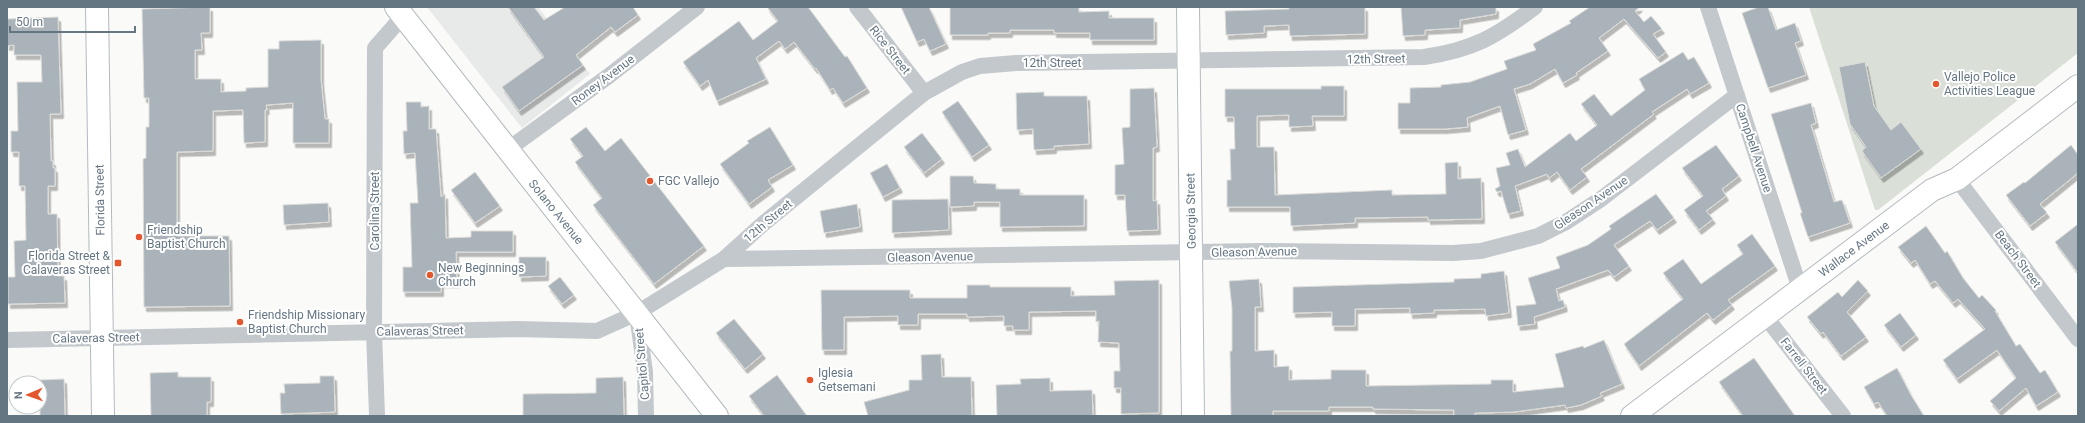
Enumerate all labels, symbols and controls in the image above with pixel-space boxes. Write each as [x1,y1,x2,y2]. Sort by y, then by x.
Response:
scale bar [10,8,135,34]
text: 50 m [16,15,43,29]
street label: Rice Street [867,23,913,77]
street label: 12th Street [1347,51,1406,67]
street label: Roney Avenue [569,52,637,108]
street label: 12th Street [1023,56,1081,70]
place label: Vallejo Police Activities League [1944,70,2035,98]
marker: Vallejo Police Activities League [1931,79,1941,89]
street label: Campbell Avenue [1733,102,1775,194]
street label: Florida Street [92,164,108,236]
street label: Carolina Street [368,172,382,250]
street label: Georgia Street [1183,173,1199,249]
street label: Gleason Avenue [1551,173,1631,233]
place label: FGC Vallejo [658,174,720,188]
marker: FGC Vallejo [645,176,655,186]
street label: Solano Avenue [526,177,586,247]
street label: 12th Street [741,197,795,245]
street label: Wallace Avenue [1816,218,1892,280]
place label: Friendship Baptist Church [147,223,226,251]
street label: Beach Street [1992,228,2044,290]
marker: Friendship Baptist Church [134,232,144,242]
street label: Gleason Avenue [1211,244,1297,260]
place label: Florida Street & Calaveras Street [23,249,111,277]
street label: Gleason Avenue [887,249,973,265]
marker: Florida Street & Calaveras Street [113,258,123,268]
place label: New Beginnings Church [438,261,524,289]
marker: New Beginnings Church [425,270,435,280]
place label: Friendship Missionary Baptist Church [248,308,366,336]
marker: Friendship Missionary Baptist Church [235,317,245,327]
street label: Calaveras Street [376,323,464,339]
street label: Capitol Street [632,327,652,401]
street label: Calaveras Street [52,330,140,346]
street label: Farrell Street [1778,335,1830,397]
place label: Iglesia Getsemani [818,366,876,394]
north arrow [8,375,48,415]
marker: Iglesia Getsemani [805,375,815,385]
text: N [12,391,25,399]

